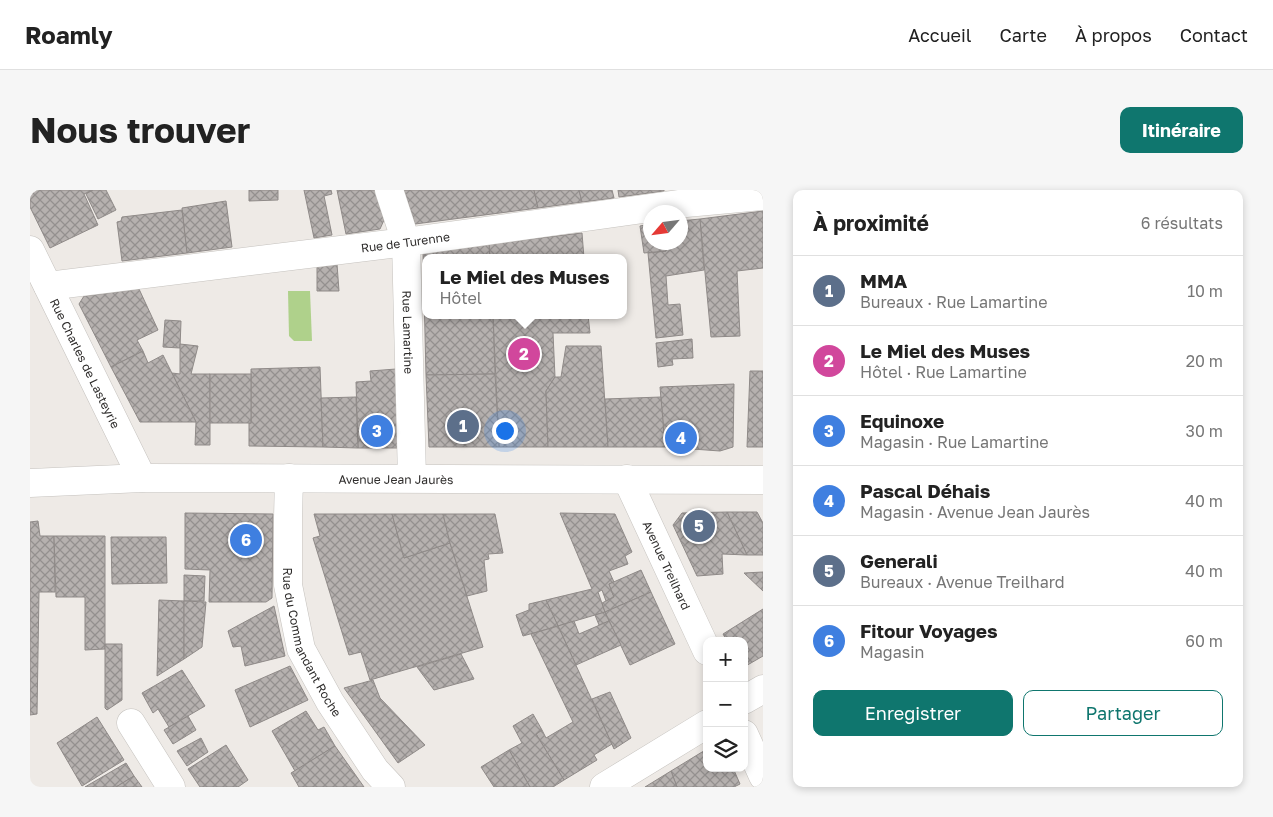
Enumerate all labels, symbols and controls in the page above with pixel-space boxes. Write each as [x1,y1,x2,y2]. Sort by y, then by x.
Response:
text: Roamly [25,20,113,49]
text: Accueil [908,24,972,46]
text: Carte [1000,24,1047,46]
text: À propos [1075,24,1152,46]
text: Contact [1180,24,1248,46]
button: Itinéraire [1120,107,1243,153]
text: Nous trouver [30,109,250,151]
north arrow [643,205,688,250]
text: À proximité [813,210,929,236]
text: 6 résultats [1141,213,1223,233]
street label: Rue de Turenne [360,228,451,255]
popup [422,254,627,319]
text: Le Miel des Muses [439,265,610,288]
text: MMA [860,269,907,292]
text: 1 [825,281,833,301]
text: 10 m [1187,281,1223,301]
text: Hôtel [439,288,482,308]
street label: Rue Lamartine [400,290,417,374]
text: Bureaux · Rue Lamartine [860,292,1048,312]
street label: Rue Charles de Lasteyrie [47,296,124,431]
pin: 2 [508,335,540,373]
text: Le Miel des Muses [860,339,1030,362]
text: 2 [824,351,834,371]
text: 20 m [1186,351,1223,371]
text: Hôtel · Rue Lamartine [860,362,1027,382]
pin: 1 [447,407,479,445]
text: Equinoxe [860,409,944,432]
pin: 3 [361,412,393,450]
your location [492,418,518,444]
pin: 4 [665,419,697,457]
text: 3 [824,421,834,441]
text: 30 m [1186,421,1223,441]
text: Magasin · Rue Lamartine [860,432,1049,452]
street label: Avenue Jean Jaurès [338,471,453,487]
text: Pascal Déhais [860,479,990,502]
text: 4 [824,491,834,511]
text: 40 m [1185,491,1223,511]
text: Magasin · Avenue Jean Jaurès [860,502,1090,522]
pin: 5 [683,507,715,545]
street label: Avenue Treilhard [640,518,694,612]
pin: 6 [230,521,262,559]
text: Generali [860,549,938,572]
text: 5 [824,561,834,581]
text: 40 m [1185,561,1223,581]
street label: Rue du Commandant Roche [280,567,345,719]
text: Bureaux · Avenue Treilhard [860,572,1065,592]
text: Fitour Voyages [860,619,998,642]
text: 6 [824,631,834,651]
text: 60 m [1185,631,1223,651]
map controls [703,637,748,772]
button: + [703,637,748,682]
text: Magasin [860,642,924,662]
button: − [703,682,748,727]
button: Enregistrer [813,690,1013,736]
button: Partager [1023,690,1223,736]
button: layers [703,727,748,772]

